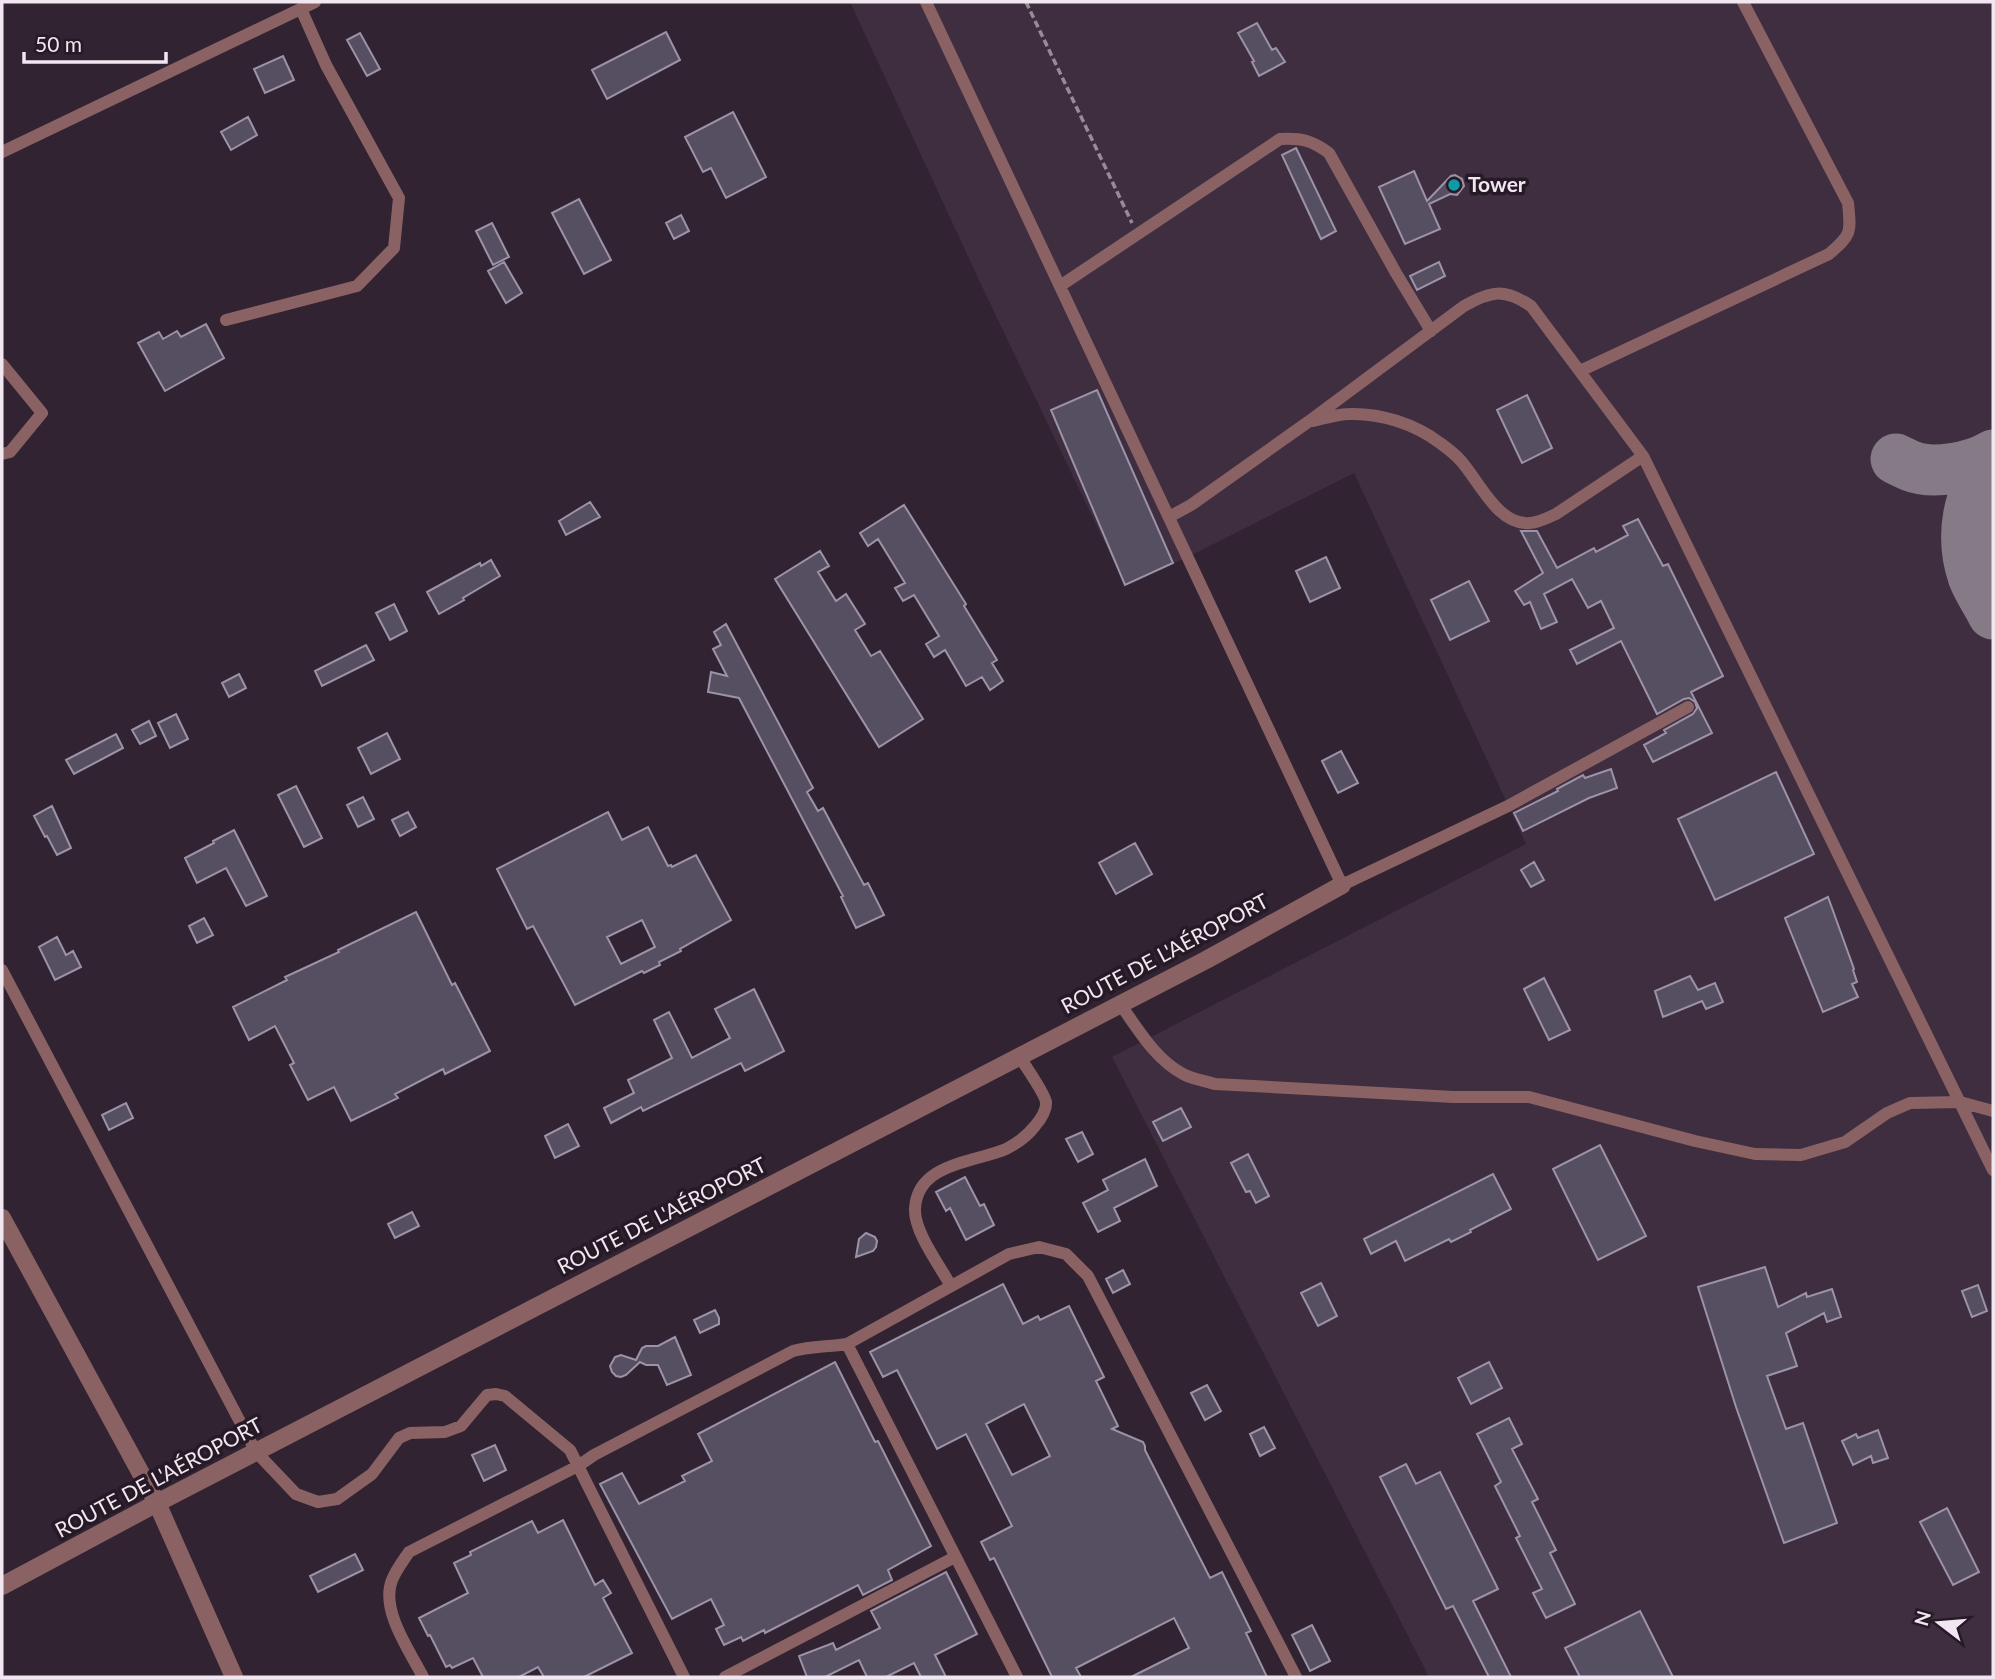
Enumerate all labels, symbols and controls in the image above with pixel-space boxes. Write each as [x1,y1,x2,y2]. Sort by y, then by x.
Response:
scale bar [24,21,166,65]
text: 50 m [35,31,82,56]
place label: Tower [1468,171,1526,196]
marker: Tower [1446,177,1462,193]
street label: ROUTE DE L'AÉROPORT [1056,887,1273,1018]
street label: ROUTE DE L'AÉROPORT [553,1151,770,1278]
street label: ROUTE DE L'AÉROPORT [50,1411,267,1542]
north arrow [1904,1588,1974,1658]
text: N [1909,1608,1935,1628]

